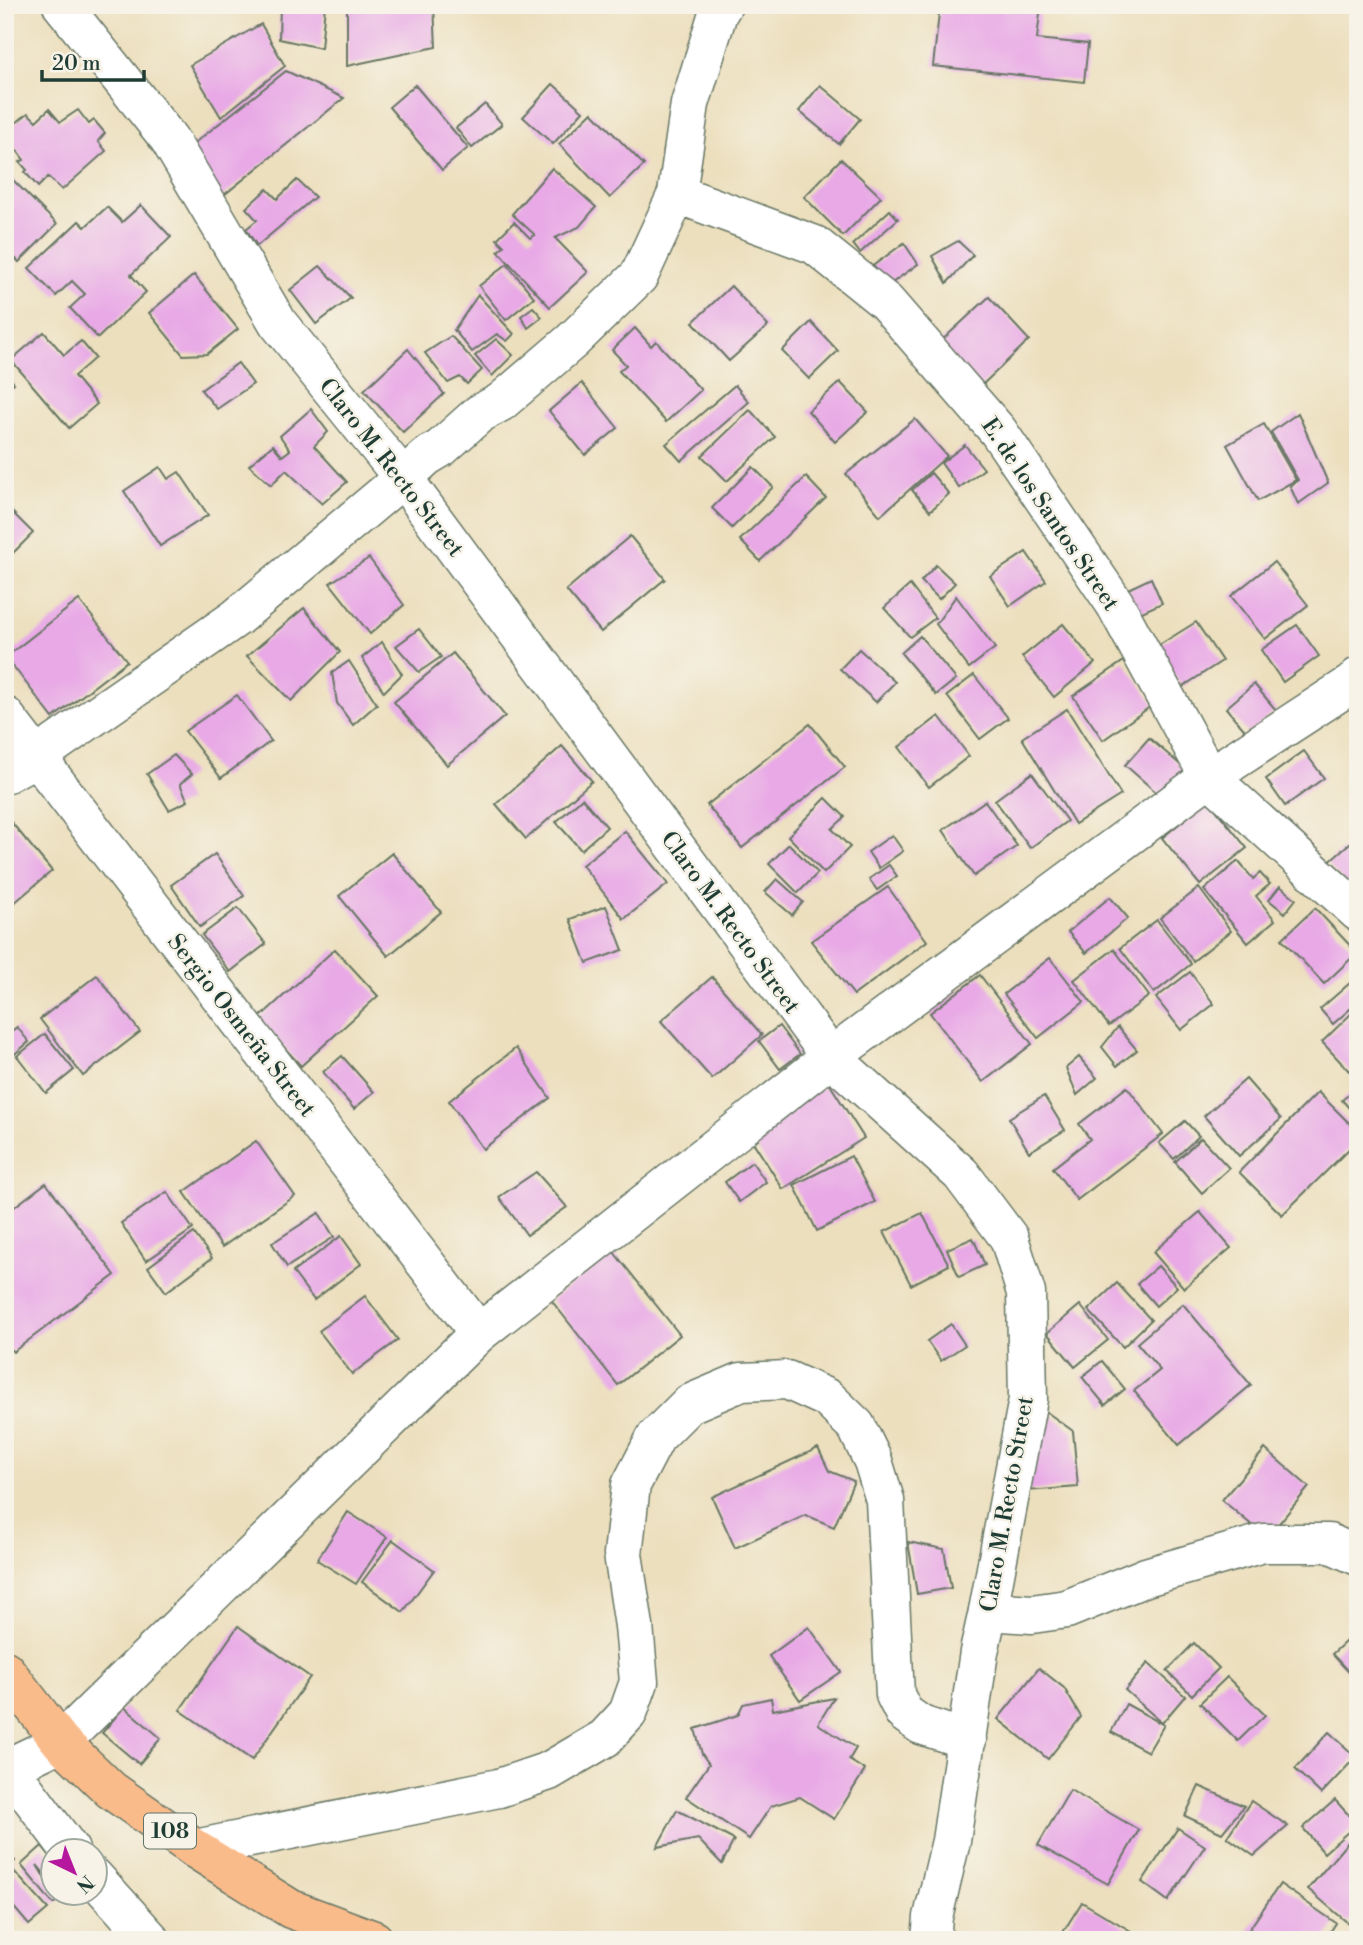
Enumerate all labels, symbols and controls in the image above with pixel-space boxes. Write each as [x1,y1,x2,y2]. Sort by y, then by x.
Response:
scale bar [42,38,144,82]
text: 20 m [52,51,101,77]
street label: Claro M. Recto Street [313,373,470,562]
street label: E. de los Santos Street [975,413,1125,616]
street label: Claro M. Recto Street [655,826,806,1019]
street label: Sergio Osmeña Street [161,929,321,1123]
street label: Claro M. Recto Street [974,1394,1040,1614]
road number: 108 [144,1814,196,1848]
north arrow [38,1836,108,1906]
text: N [71,1870,99,1898]

